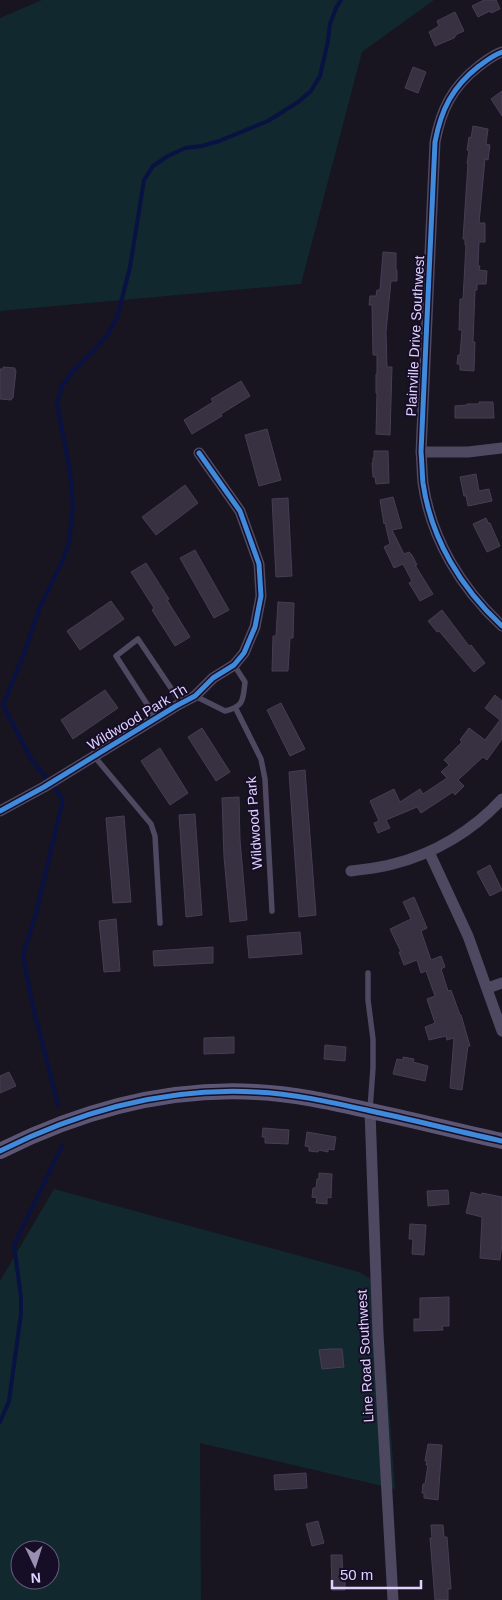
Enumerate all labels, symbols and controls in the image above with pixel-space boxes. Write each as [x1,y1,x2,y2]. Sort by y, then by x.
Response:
street label: Plainville Drive Southwest [403,255,427,417]
street label: Wildwood Park Th [84,681,190,753]
street label: Wildwood Park [243,775,265,870]
street label: Line Road Southwest [354,1289,376,1423]
north arrow [10,1540,60,1590]
scale bar [332,1558,421,1590]
text: 50 m [340,1566,373,1583]
text: N [30,1570,42,1586]

